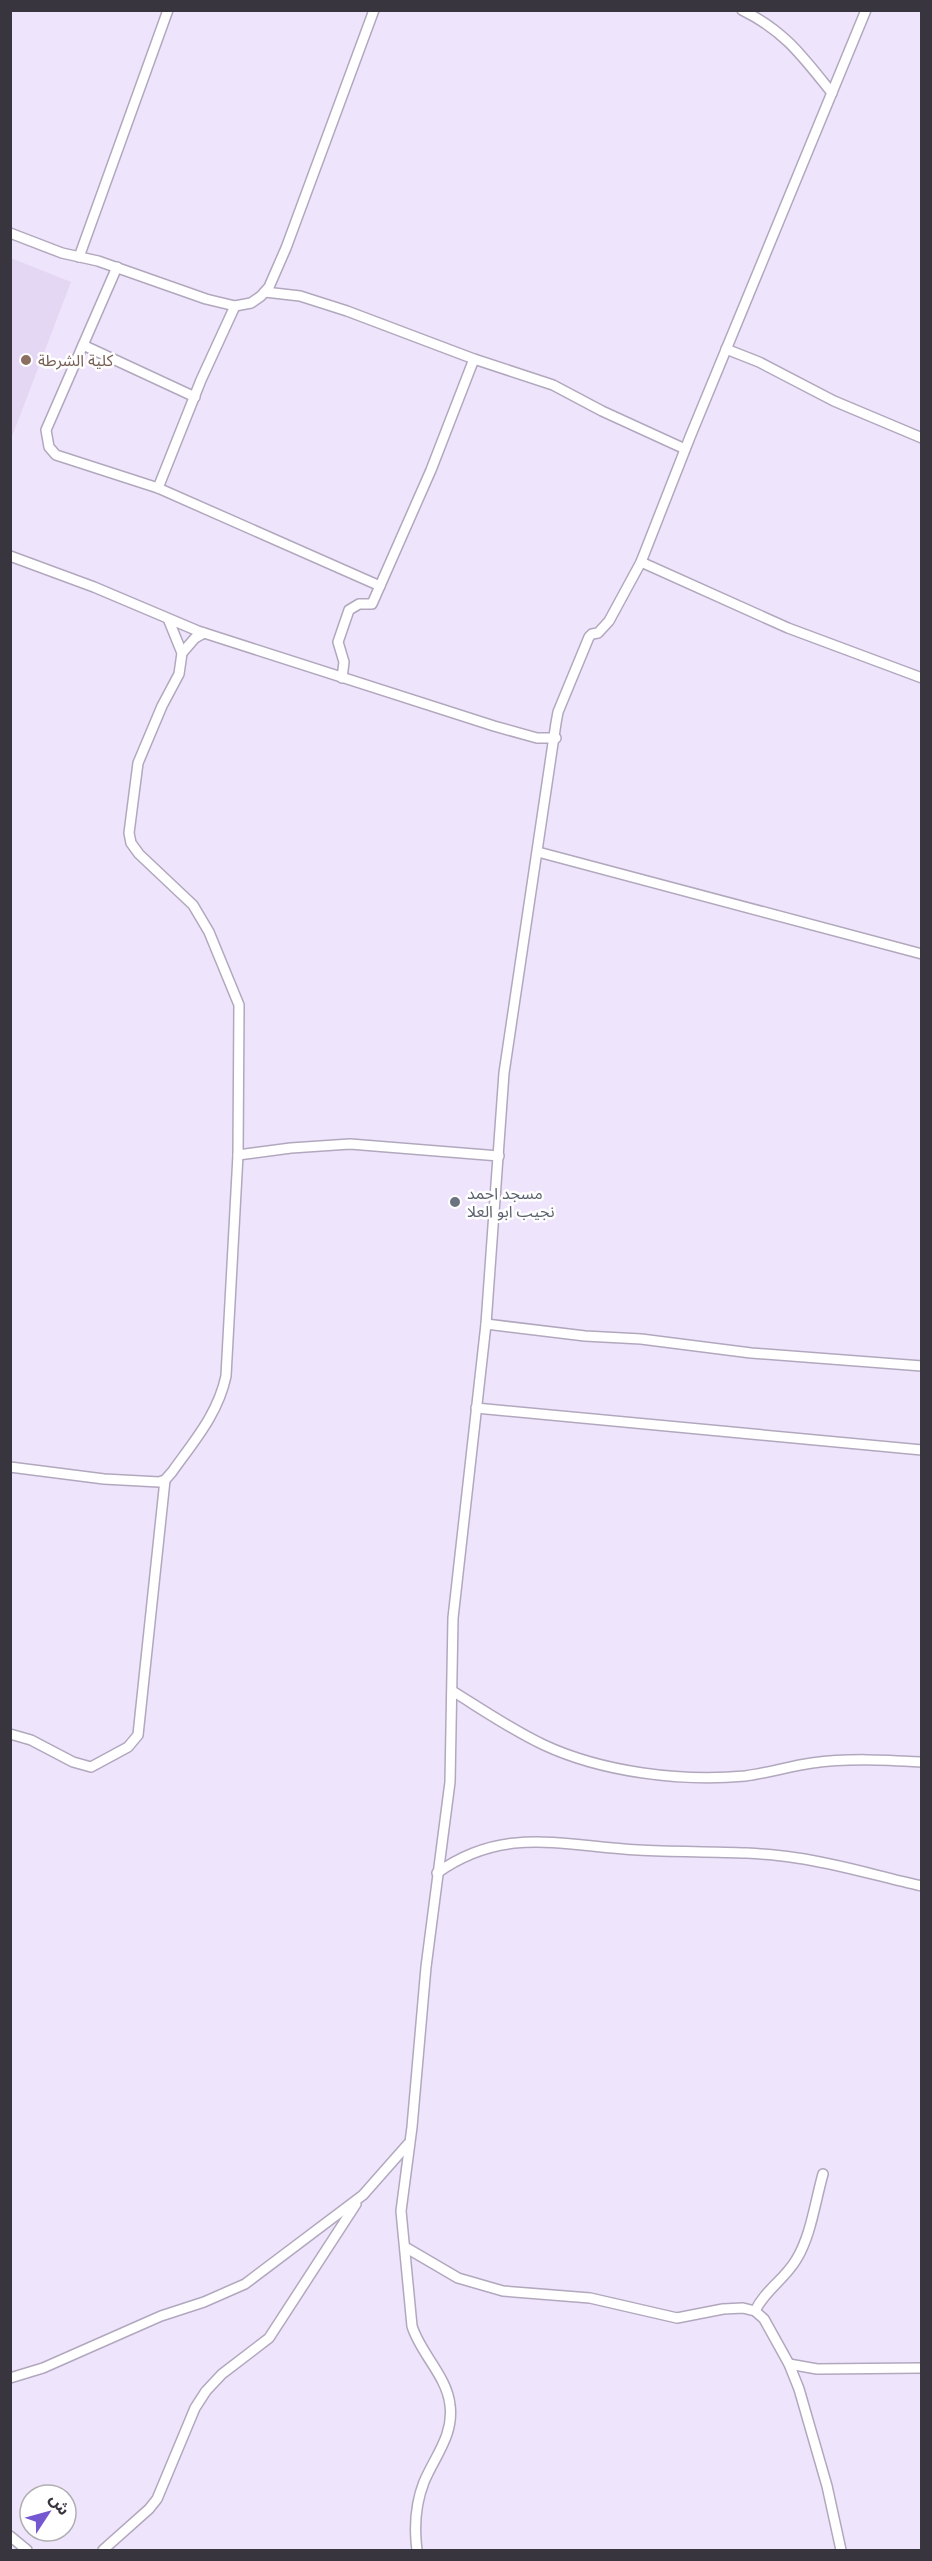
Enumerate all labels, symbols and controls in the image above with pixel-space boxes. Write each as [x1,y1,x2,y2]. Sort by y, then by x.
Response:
place label: كلية الشرطة [38,350,114,370]
marker: كلية الشرطة [19,353,33,367]
place label: مسجد احمد نجيب ابو العلا [467,1183,555,1221]
marker: مسجد احمد نجيب ابو العلا [448,1195,462,1209]
north arrow [18,2483,78,2543]
text: ش [46,2489,75,2519]

